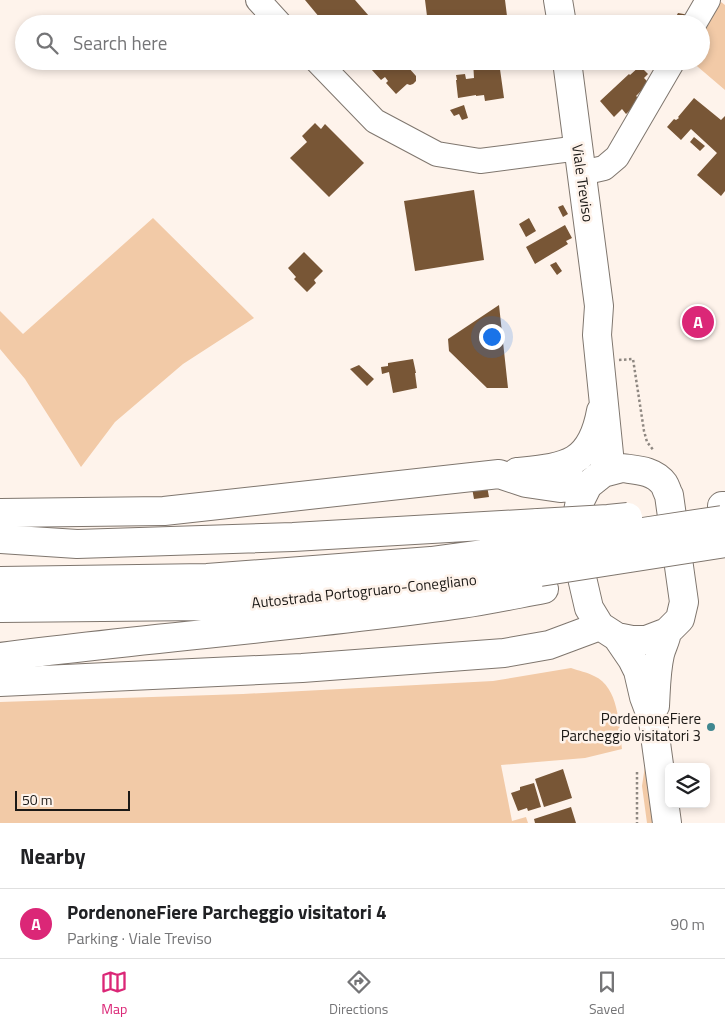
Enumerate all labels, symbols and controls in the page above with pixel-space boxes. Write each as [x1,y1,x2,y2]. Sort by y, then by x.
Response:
search box [15,15,710,70]
text: Search here [73,28,167,57]
icon: search [33,29,61,57]
street label: Viale Treviso [566,143,600,223]
pin: A [682,303,714,341]
your location [479,324,505,350]
street label: Autostrada Portogruaro-Conegliano [250,568,478,614]
place label: PordenoneFiere Parcheggio visitatori 3 [561,707,701,747]
marker: PordenoneFiere Parcheggio visitatori 3 [705,721,717,733]
map controls [665,763,710,808]
button: layers [665,763,710,808]
scale bar [15,788,130,811]
text: 50 m [22,789,52,810]
text: Nearby [20,840,85,872]
text: PordenoneFiere Parcheggio visitatori 4 [67,897,387,926]
text: A [31,912,41,936]
text: 90 m [670,912,705,936]
text: Parking · Viale Treviso [67,926,212,950]
tab: Map [100,968,128,1019]
tab: Directions [329,968,388,1019]
tab: Saved [589,968,625,1019]

